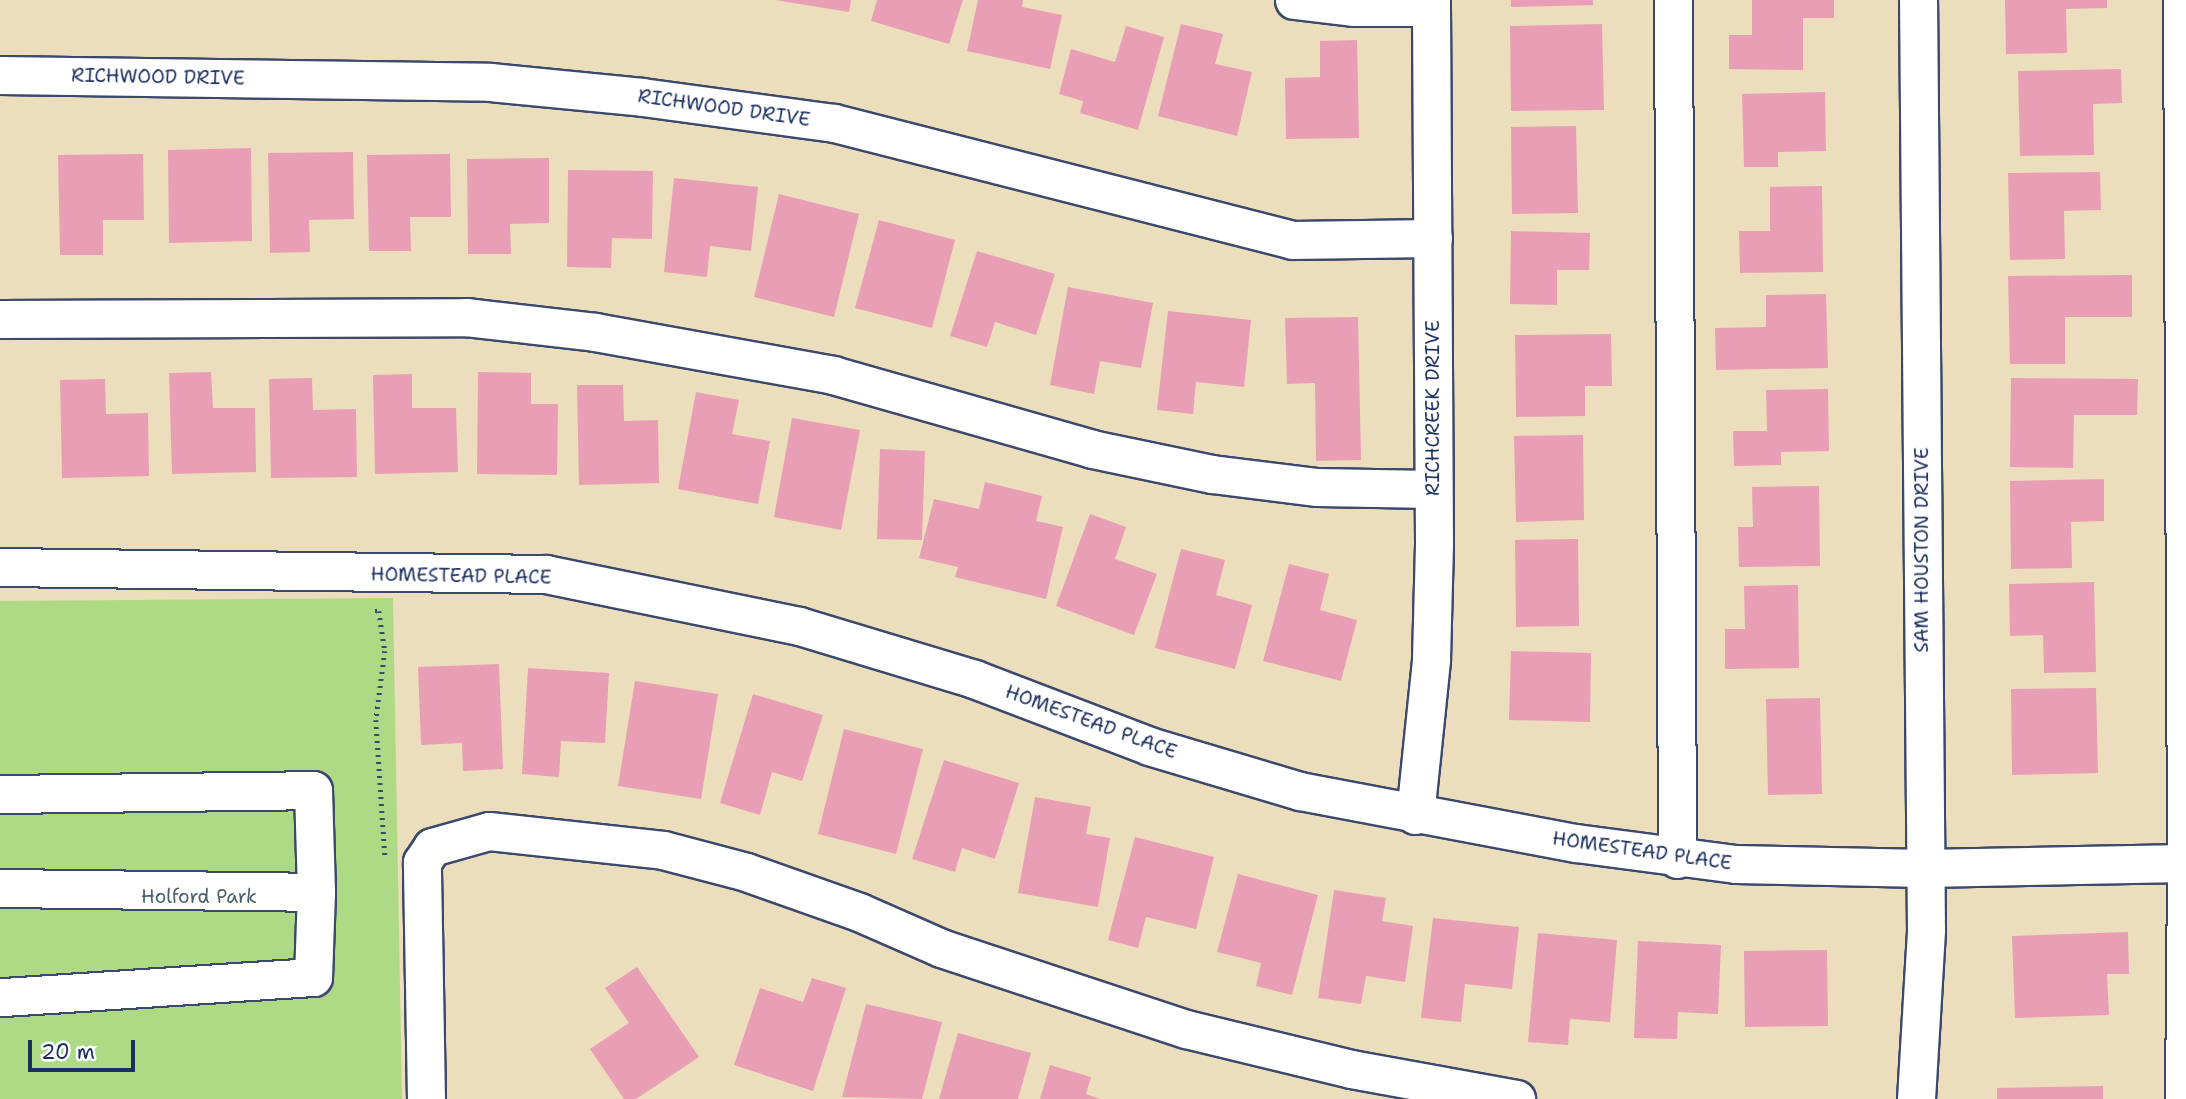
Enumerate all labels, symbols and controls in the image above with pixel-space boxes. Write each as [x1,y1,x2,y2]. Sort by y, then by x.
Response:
street label: RICHWOOD DRIVE [71,64,245,90]
street label: RICHWOOD DRIVE [636,85,812,131]
street label: RICHCREEK DRIVE [1422,320,1444,496]
street label: SAM HOUSTON DRIVE [1911,447,1933,653]
street label: HOMESTEAD PLACE [370,563,552,589]
street label: HOMESTEAD PLACE [1002,680,1180,764]
street label: HOMESTEAD PLACE [1551,827,1733,875]
park label: Holford Park [141,886,257,908]
scale bar [32,1026,138,1070]
text: 20 m [41,1038,95,1066]

